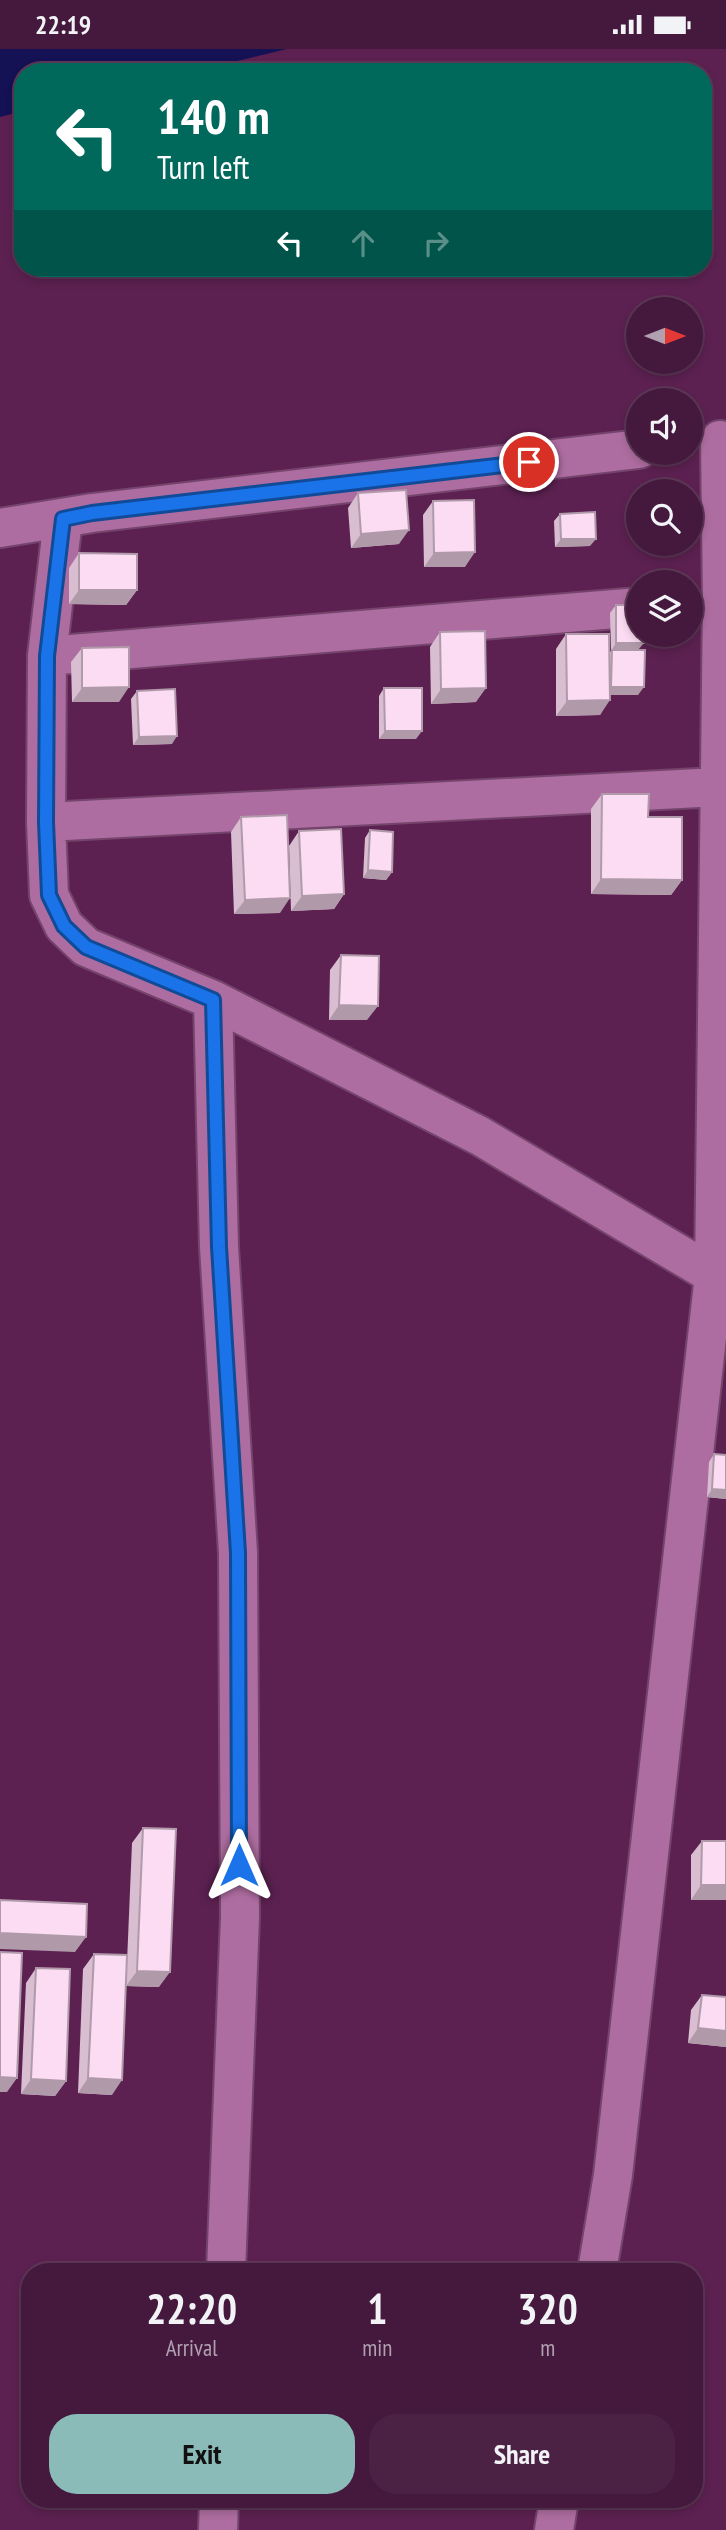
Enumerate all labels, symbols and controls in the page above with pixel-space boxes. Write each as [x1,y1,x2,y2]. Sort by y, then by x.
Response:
text: 22:19 [35,8,91,41]
text: 140 m [157,84,270,148]
icon: left [42,91,133,182]
text: Turn left [157,146,249,188]
icon: left [271,224,309,262]
icon: ahead [344,224,382,262]
icon: right [417,224,455,262]
north arrow [626,297,704,375]
map controls [626,297,703,647]
button: sound [626,388,703,465]
pin [499,432,559,492]
icon: arrive [510,443,548,481]
button: search [626,479,703,556]
button: layers [626,570,703,647]
position arrow [202,1828,276,1902]
text: 22:20 [146,2281,237,2336]
text: 1 [367,2281,387,2336]
text: 320 [518,2281,578,2336]
text: Arrival [166,2333,218,2362]
text: min [362,2333,392,2362]
text: m [540,2333,555,2362]
button: Exit [49,2414,355,2494]
button: Share [369,2414,675,2494]

